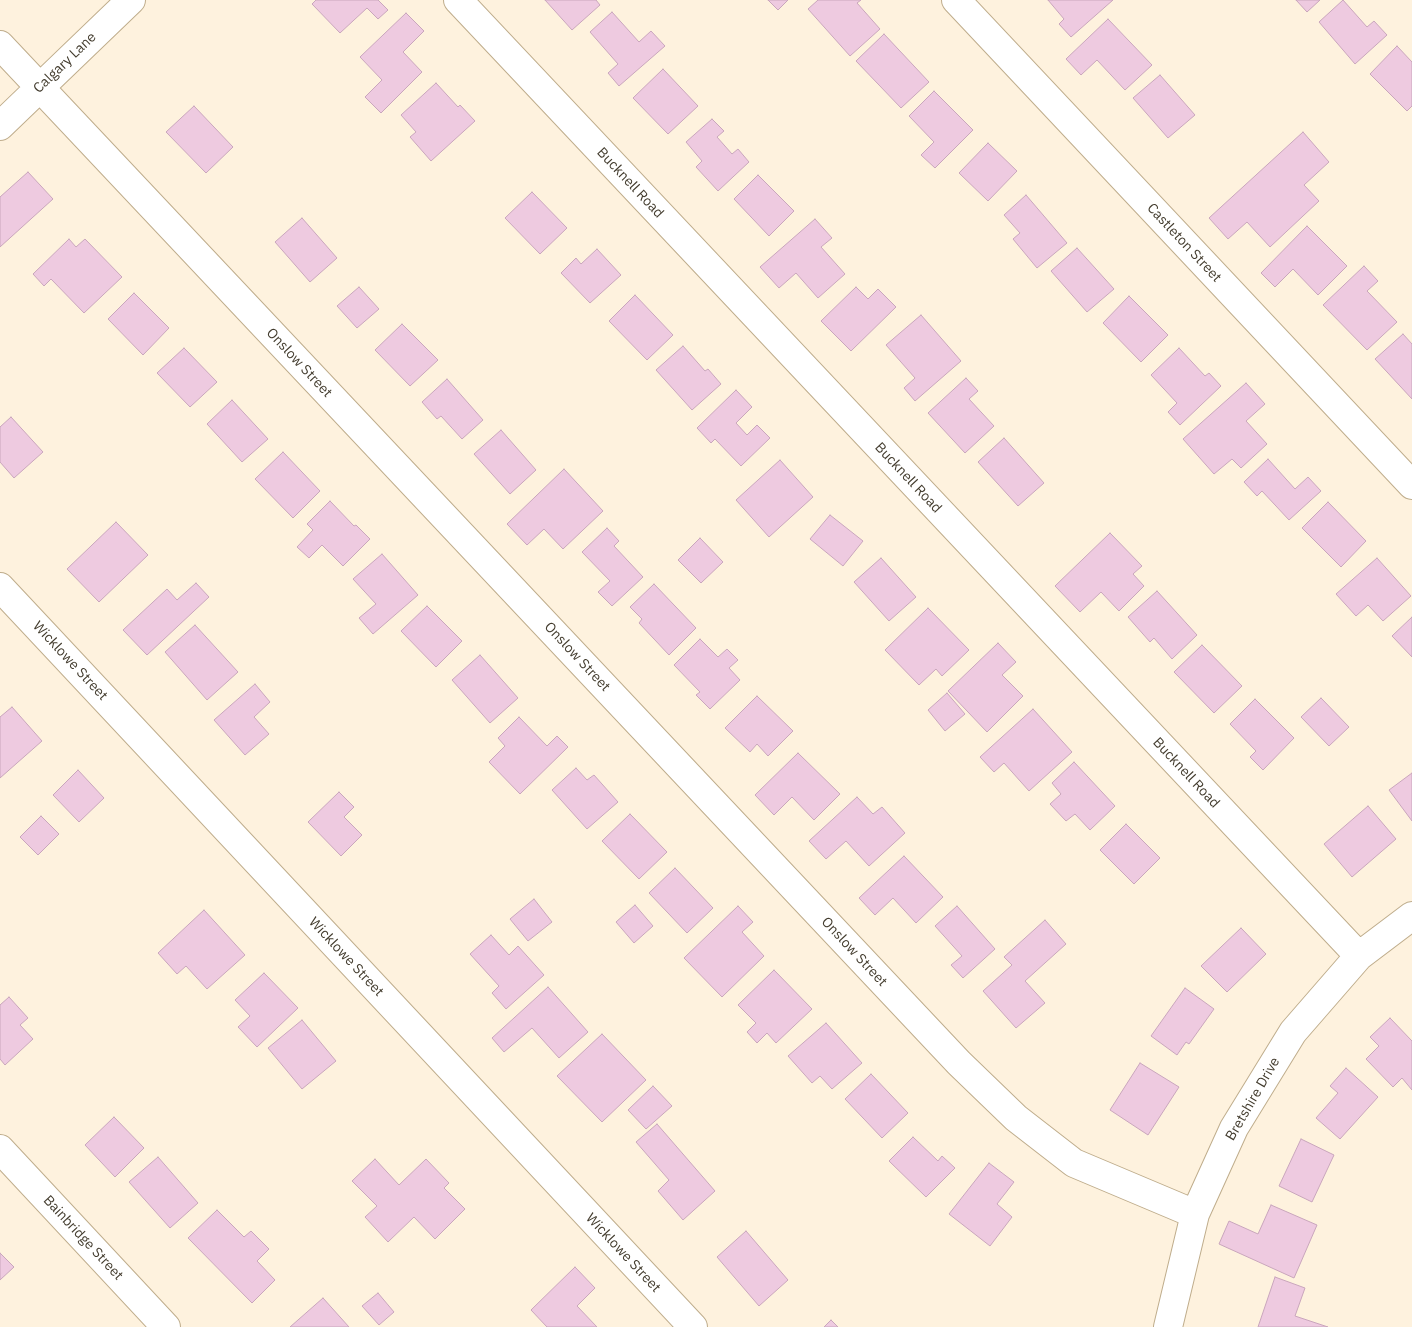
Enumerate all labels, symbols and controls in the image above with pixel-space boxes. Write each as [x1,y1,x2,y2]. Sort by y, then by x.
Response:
street label: Calgary Lane [30,29,100,97]
street label: Bucknell Road [593,144,667,222]
street label: Castleton Street [1143,200,1225,286]
street label: Onslow Street [263,325,335,401]
street label: Bucknell Road [871,439,945,517]
street label: Wicklowe Street [29,618,111,704]
street label: Onslow Street [541,619,613,695]
street label: Bucknell Road [1149,734,1223,812]
street label: Wicklowe Street [305,914,387,1000]
street label: Onslow Street [818,914,890,990]
street label: Bretshire Drive [1222,1054,1284,1144]
street label: Bainbridge Street [39,1192,127,1284]
street label: Wicklowe Street [582,1210,664,1296]

